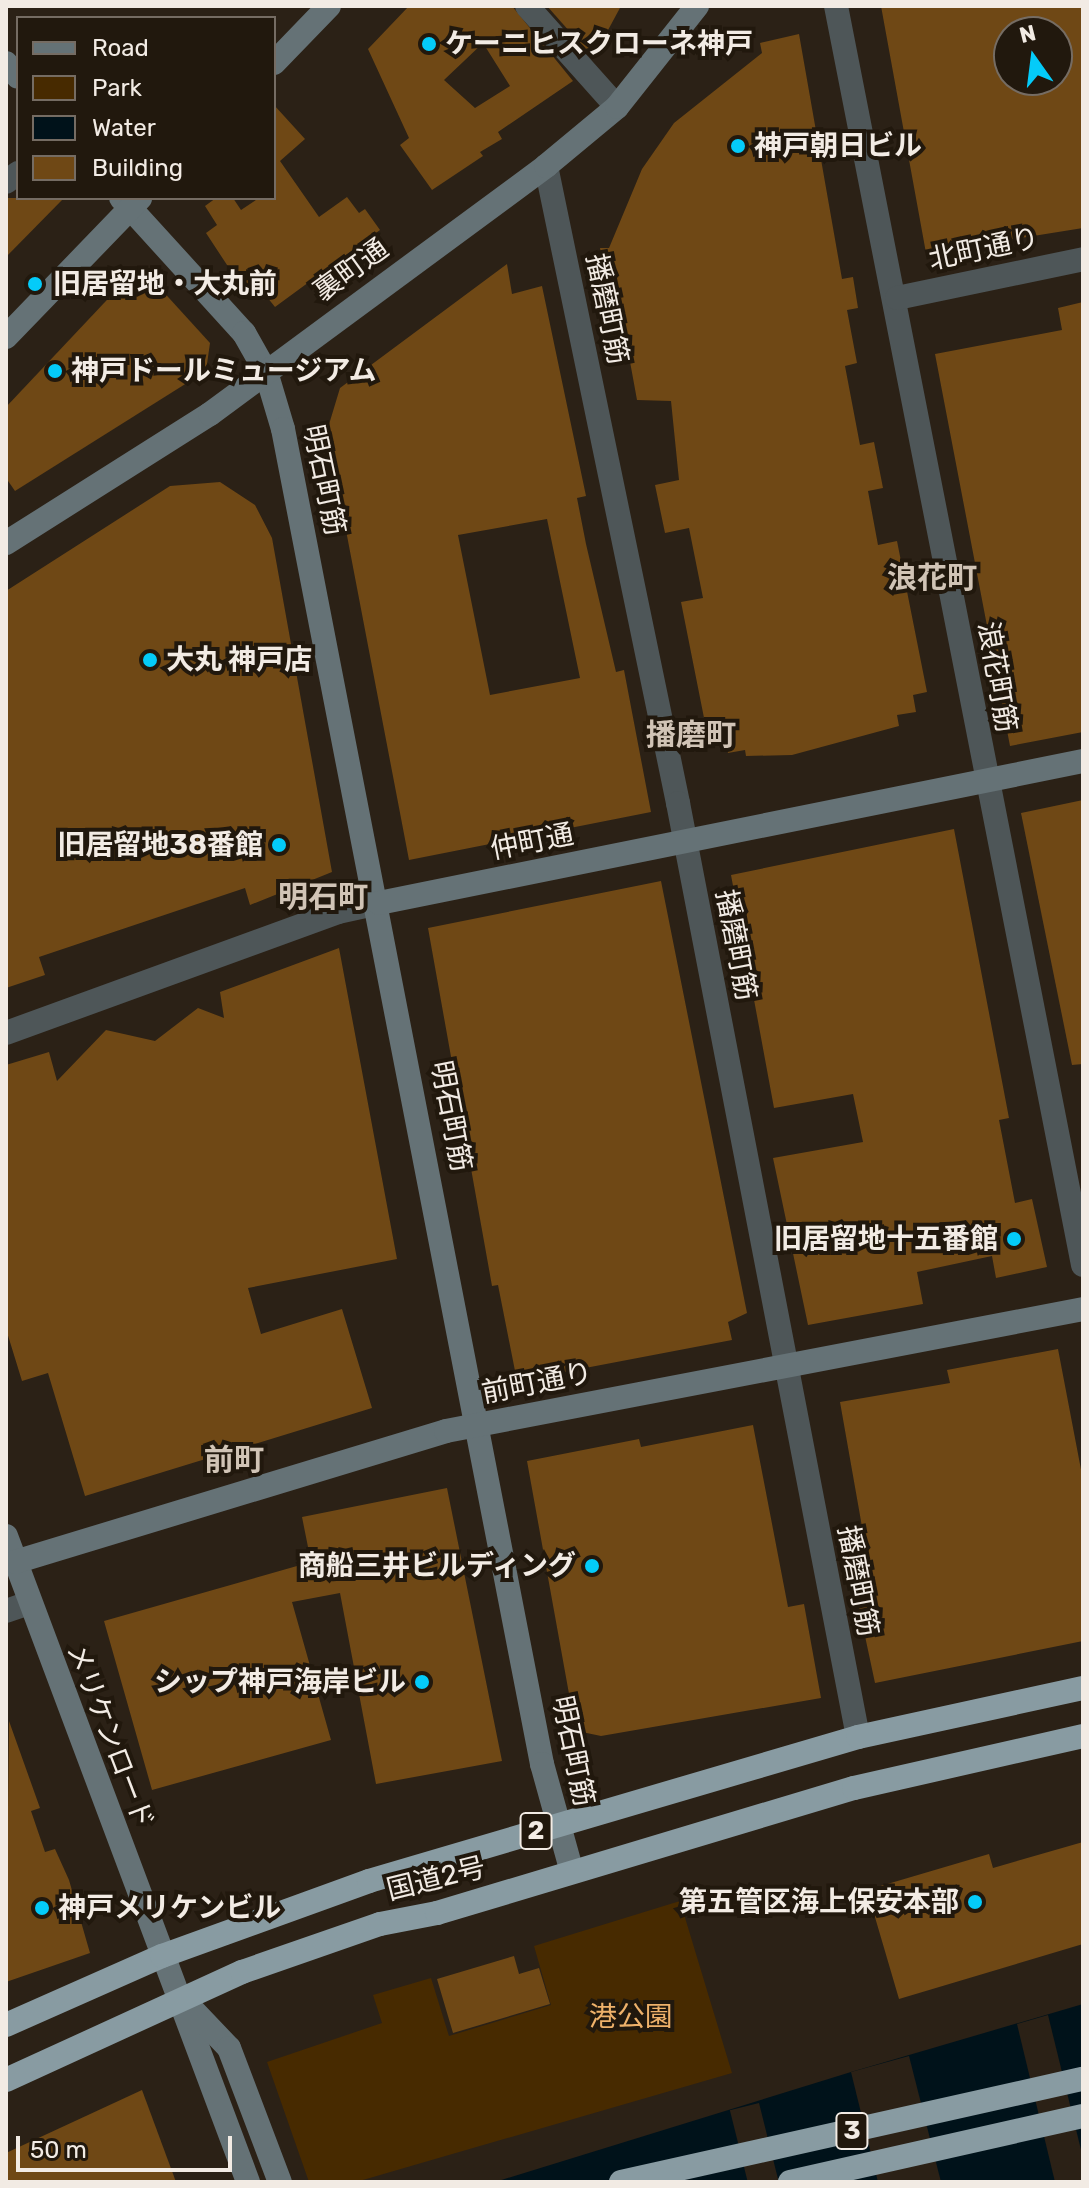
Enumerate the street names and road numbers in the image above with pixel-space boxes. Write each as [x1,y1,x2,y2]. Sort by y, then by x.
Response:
street label: 北町通り [926,221,1042,277]
street label: 裏町通 [307,232,395,308]
street label: 播磨町筋 [579,251,635,367]
street label: 明石町筋 [296,422,352,538]
street label: 浪花町筋 [971,619,1023,735]
street label: 仲町通 [488,817,576,867]
street label: 播磨町筋 [709,887,763,1003]
street label: 明石町筋 [424,1058,478,1174]
street label: 前町通り [479,1356,595,1410]
street label: 播磨町筋 [831,1523,885,1639]
street label: メリケンロード [59,1638,161,1834]
street label: 明石町筋 [545,1693,601,1809]
road number: 2 [518,1809,554,1853]
street label: 国道2号 [383,1851,489,1907]
road number: 3 [834,2109,870,2153]

